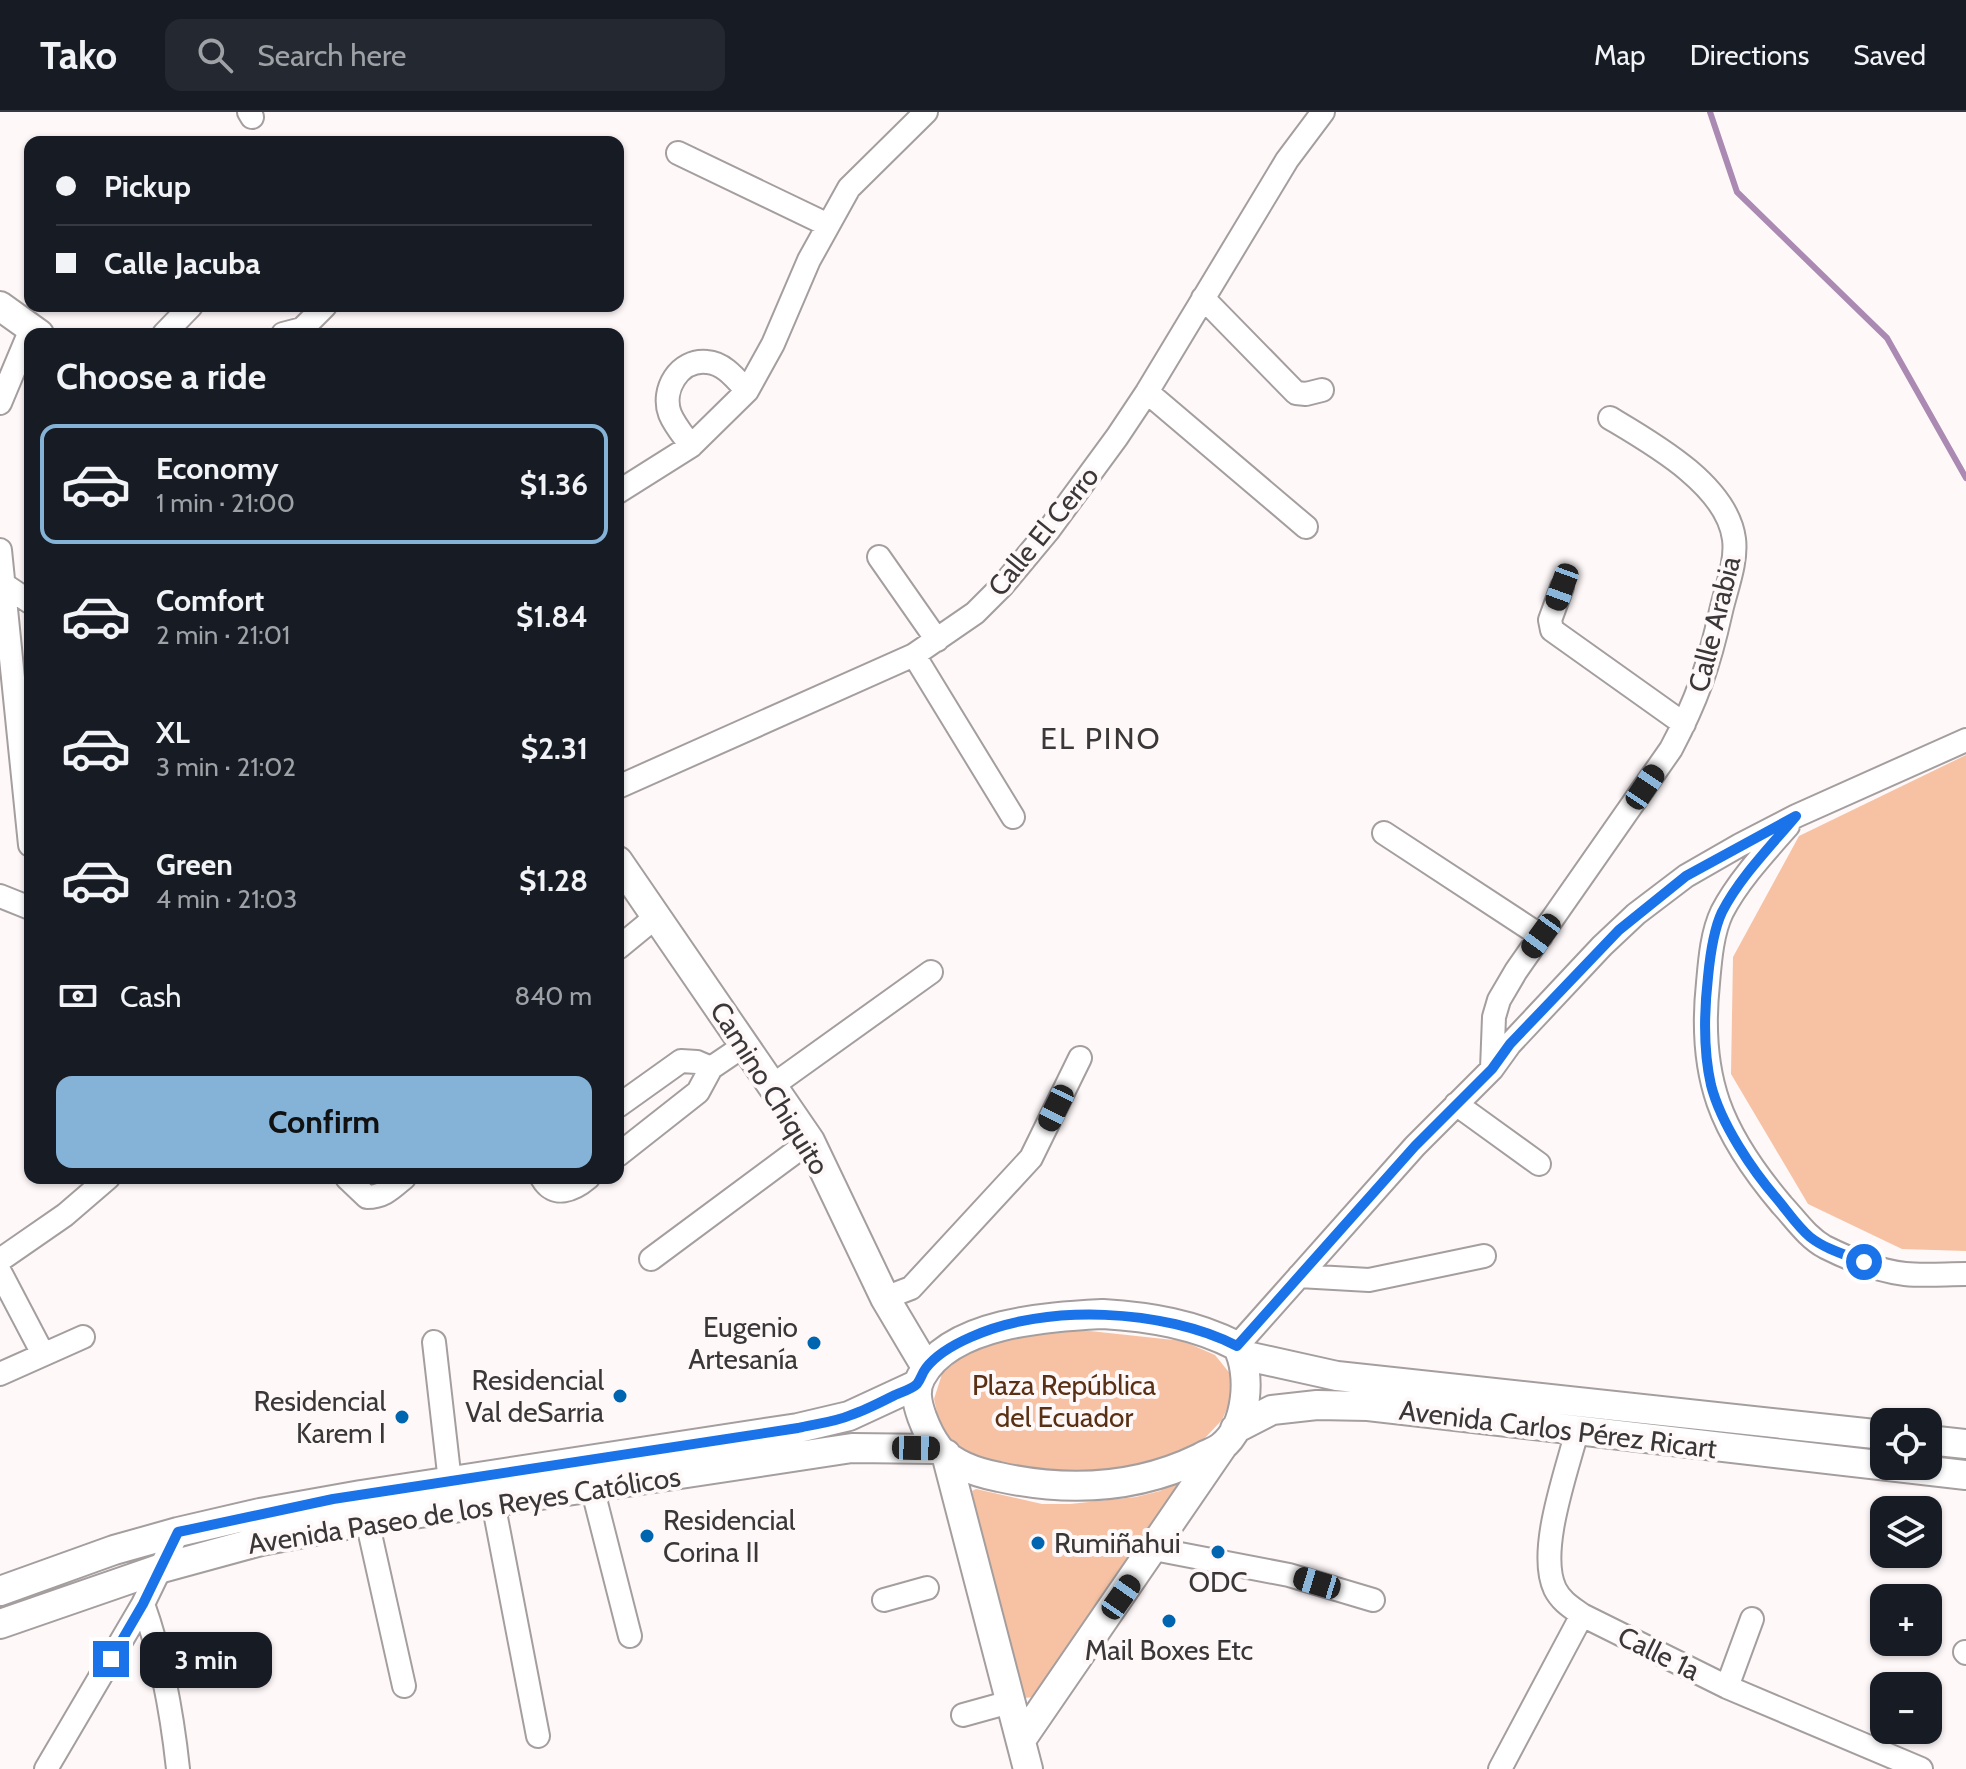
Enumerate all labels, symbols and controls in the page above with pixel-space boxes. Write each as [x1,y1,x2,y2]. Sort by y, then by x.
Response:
search box [165,19,725,91]
text: Tako [40,32,117,79]
icon: search [193,33,237,77]
text: Search here [257,37,406,74]
text: Map [1594,38,1646,72]
text: Directions [1690,38,1809,72]
text: Saved [1853,38,1926,72]
text: Pickup [104,168,191,205]
text: Calle Jacuba [104,245,260,282]
text: Choose a ride [56,354,266,398]
icon: car [60,448,132,520]
text: Economy [156,450,279,487]
street label: Calle El Cerro [980,459,1106,603]
text: $1.36 [520,466,588,503]
text: 1 min · 21:00 [156,487,295,519]
street label: Calle Arabia [1681,552,1747,695]
car [1543,560,1581,614]
icon: car [60,580,132,652]
text: Comfort [156,582,264,619]
text: $1.84 [516,598,588,635]
text: 2 min · 21:01 [156,619,290,651]
icon: car [60,712,132,784]
text: XL [156,714,190,751]
district label: EL PINO [1040,720,1162,757]
text: $2.31 [521,730,588,767]
text: 3 min · 21:02 [156,751,296,783]
car [1622,760,1668,814]
icon: car [60,844,132,916]
text: Green [156,846,233,883]
text: $1.28 [519,862,588,899]
text: 4 min · 21:03 [156,883,297,915]
car [1517,910,1565,962]
icon: cash [56,974,100,1018]
text: Cash [120,978,182,1015]
text: 840 m [514,980,592,1012]
street label: Camino Chiquito [703,995,837,1181]
button: Confirm [56,1076,592,1168]
car [1035,1081,1077,1135]
route start [1846,1244,1882,1280]
place label: Eugenio Artesanía [688,1310,799,1376]
marker: Eugenio Artesanía [805,1334,823,1352]
place label: Residencial Val deSarria [465,1363,605,1429]
park label: Plaza República del Ecuador [972,1368,1157,1434]
place label: Residencial Karem I [254,1384,386,1450]
marker: Residencial Val deSarria [611,1387,629,1405]
street label: Avenida Carlos Pérez Ricart [1397,1393,1719,1465]
marker: Residencial Karem I [393,1408,411,1426]
map controls [1870,1408,1942,1744]
button: locate [1870,1408,1942,1480]
car [892,1436,940,1460]
street label: Avenida Paseo de los Reyes Católicos [245,1459,683,1561]
button: layers [1870,1496,1942,1568]
place label: Residencial Corina II [663,1503,796,1569]
place label: Rumiñahui [1054,1526,1181,1560]
marker: Residencial Corina II [638,1527,656,1545]
marker: Rumiñahui [1029,1534,1047,1552]
marker: ODC [1209,1543,1227,1561]
place label: ODC [1188,1565,1248,1599]
car [1291,1565,1343,1601]
car [1097,1570,1145,1624]
button: + [1870,1584,1942,1656]
marker: Mail Boxes Etc [1160,1612,1178,1630]
street label: Calle 1a [1612,1619,1706,1688]
callout: 3 min [139,1631,271,1687]
place label: Mail Boxes Etc [1085,1633,1253,1667]
route end [93,1641,129,1677]
text: 3 min [174,1644,238,1676]
button: − [1870,1672,1942,1744]

